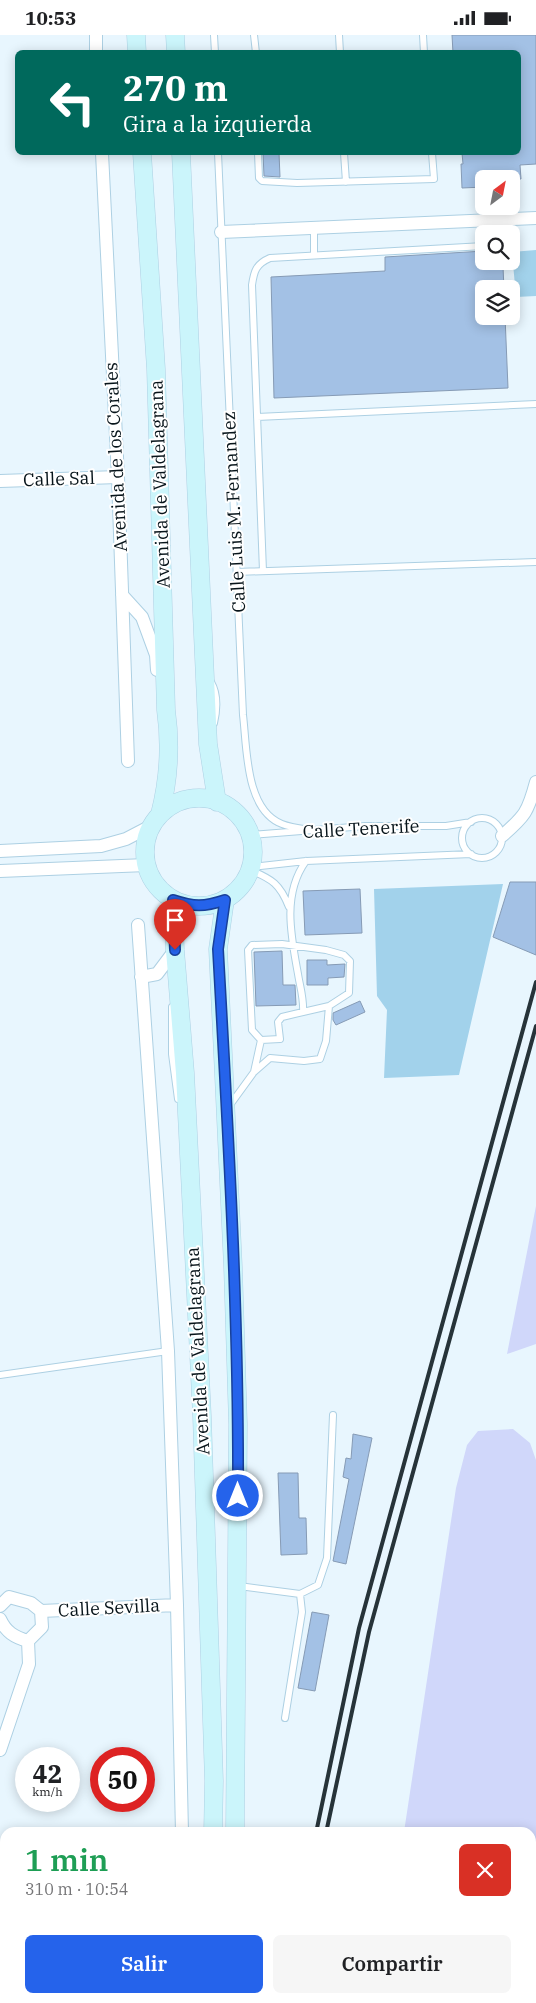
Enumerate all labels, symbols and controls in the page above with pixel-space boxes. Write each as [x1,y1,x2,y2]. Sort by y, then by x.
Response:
text: 10:53 [25,6,76,30]
text: 270 m [123,65,228,111]
icon: left [40,70,105,135]
text: Gira a la izquierda [123,109,312,138]
north arrow [475,170,520,215]
map controls [475,170,520,325]
button: search [475,225,520,270]
button: layers [475,280,520,325]
street label: Avenida de los Corales [99,362,132,552]
street label: Avenida de Valdelagrana [144,379,175,589]
street label: Calle Luis M. Fernandez [217,411,250,613]
street label: Calle Sal [23,466,95,491]
street label: Calle Tenerife [302,814,420,843]
pin [154,899,196,950]
icon: arrive [161,906,189,934]
street label: Avenida de Valdelagrana [181,1246,214,1456]
position arrow [211,1469,263,1521]
street label: Calle Sevilla [57,1593,161,1622]
speed limit sign: 50 [90,1747,155,1812]
text: 42 [32,1757,63,1790]
text: km/h [32,1784,63,1799]
text: 1 min [25,1840,108,1879]
button: close [459,1844,511,1896]
text: 310 m · 10:54 [25,1879,128,1899]
button: Salir [25,1935,263,1993]
button: Compartir [273,1935,511,1993]

